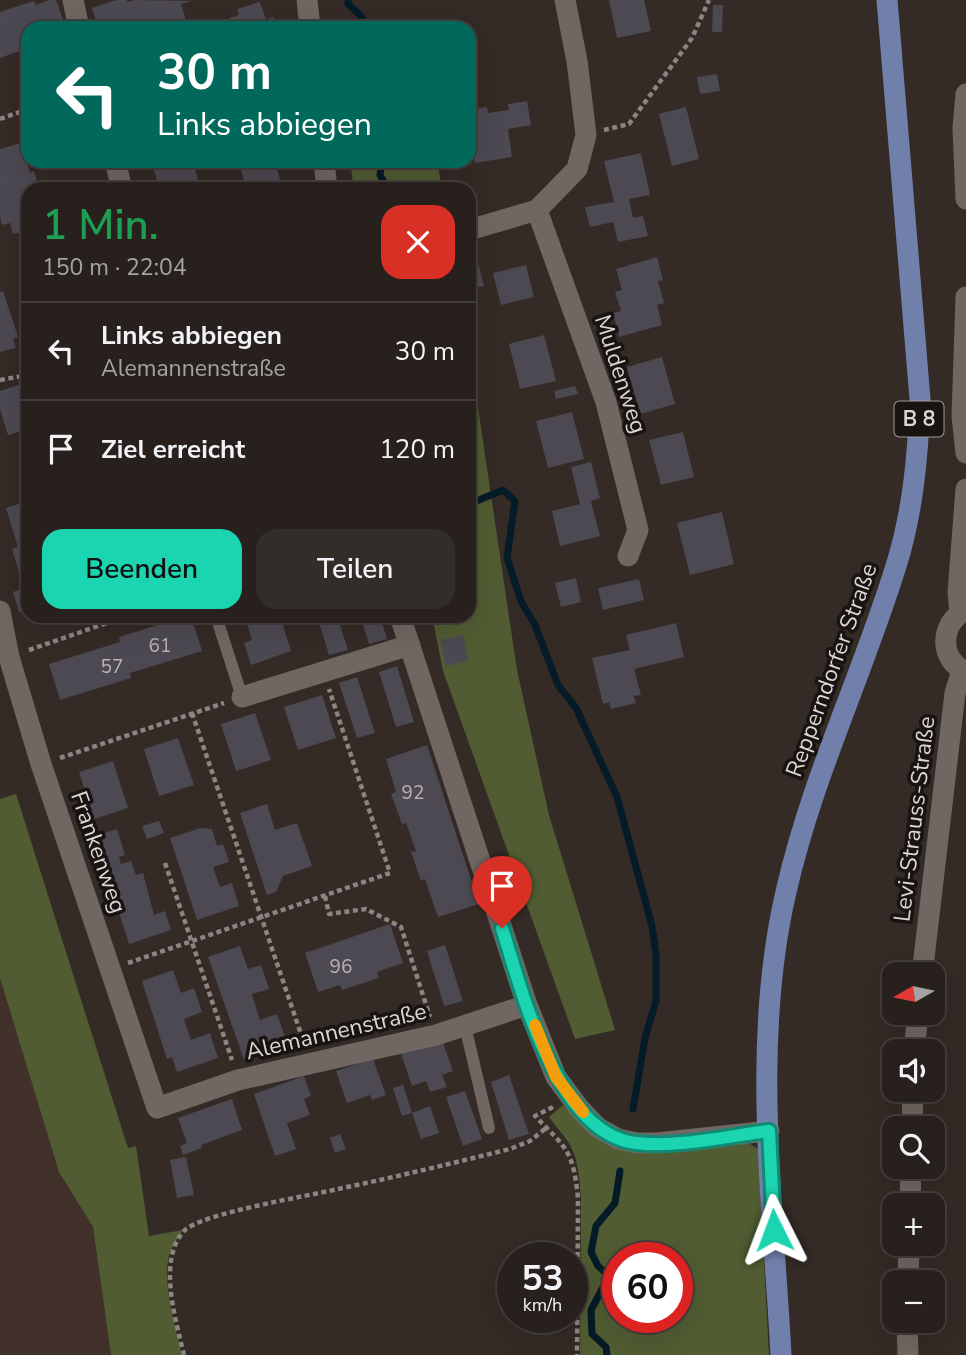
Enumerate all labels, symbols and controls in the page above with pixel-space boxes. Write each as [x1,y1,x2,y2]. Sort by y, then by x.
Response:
text: 30 m [157,39,272,106]
icon: left [42,49,133,140]
text: Links abbiegen [157,103,372,146]
text: 1 Min. [42,197,159,254]
button: close [381,205,455,279]
text: 150 m · 22:04 [42,252,187,283]
street label: Muldenweg [587,311,654,437]
text: Links abbiegen [101,318,282,353]
icon: left [42,332,80,370]
text: 30 m [395,334,455,369]
text: Alemannenstraße [101,353,286,384]
road number: B 8 [894,402,944,436]
icon: arrive [42,430,80,468]
text: Ziel erreicht [101,432,245,467]
text: 120 m [379,432,455,467]
button: Beenden [42,529,242,609]
button: Teilen [256,529,455,609]
street label: Repperndorfer Straße [778,559,885,781]
house number: 61 [149,633,171,659]
house number: 57 [101,654,123,680]
street label: Levi-Strauss-Straße [887,715,942,923]
house number: 92 [402,780,424,806]
street label: Frankenweg [63,787,134,917]
pin [472,856,532,928]
icon: arrive [483,867,521,905]
house number: 96 [330,954,352,980]
north arrow [882,962,945,1026]
map controls [882,962,945,1333]
street label: Alemannenstraße [243,996,430,1067]
button: sound [882,1039,945,1102]
button: search [882,1116,945,1179]
position arrow [737,1193,811,1267]
button: + [882,1193,945,1256]
speed limit sign: 60 [602,1242,693,1333]
text: 53 [521,1255,564,1302]
button: − [882,1270,945,1333]
text: km/h [523,1293,562,1317]

